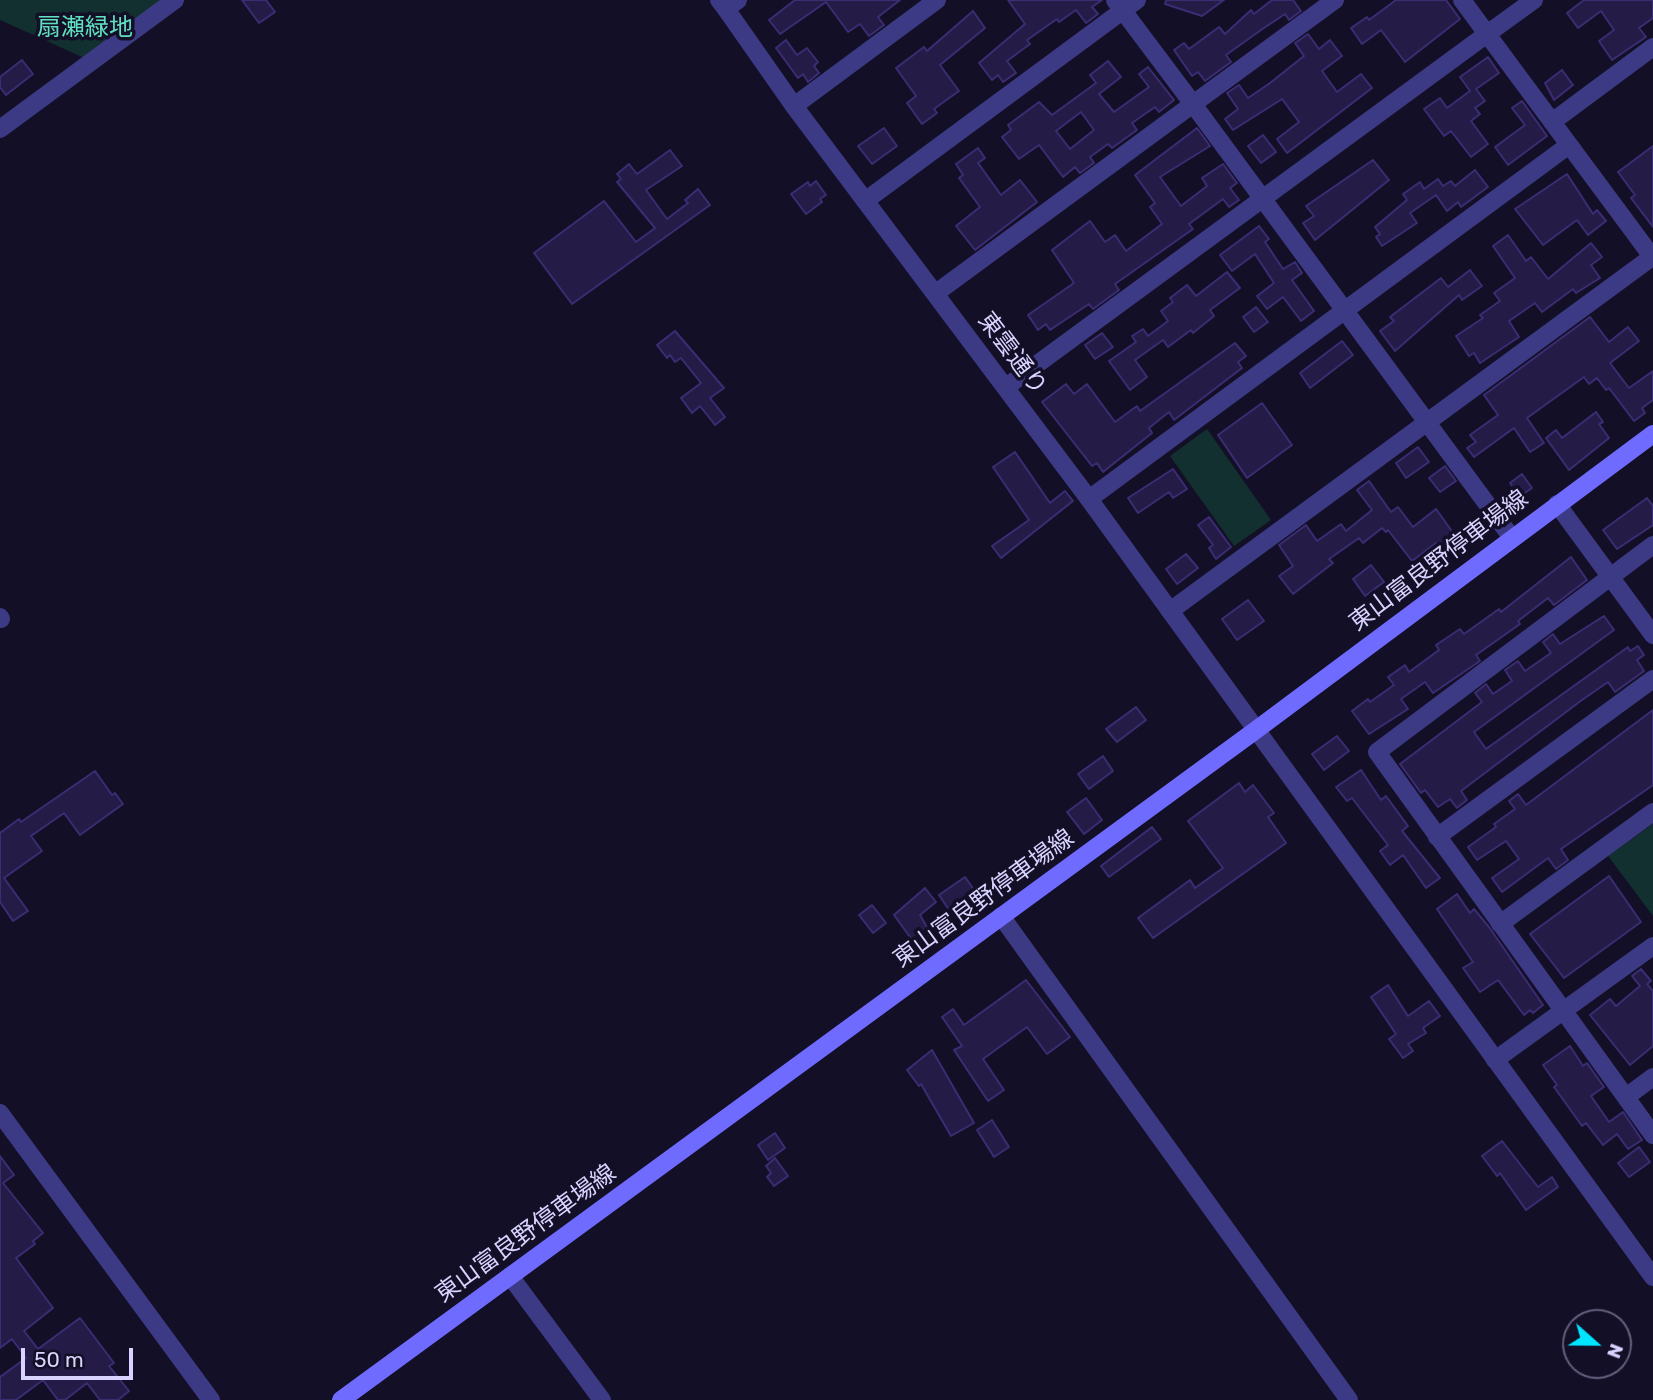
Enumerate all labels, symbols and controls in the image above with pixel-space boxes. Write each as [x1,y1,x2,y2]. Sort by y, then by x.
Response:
park label: 扇瀬緑地 [37,14,133,42]
street label: 東雲通り [972,307,1052,401]
street label: 東山富良野停車場線 [1344,485,1534,637]
street label: 東山富良野停車場線 [888,824,1080,974]
street label: 東山富良野停車場線 [430,1159,622,1309]
north arrow [1562,1309,1632,1379]
scale bar [24,1334,136,1378]
text: N [1602,1340,1628,1361]
text: 50 m [34,1347,84,1372]

